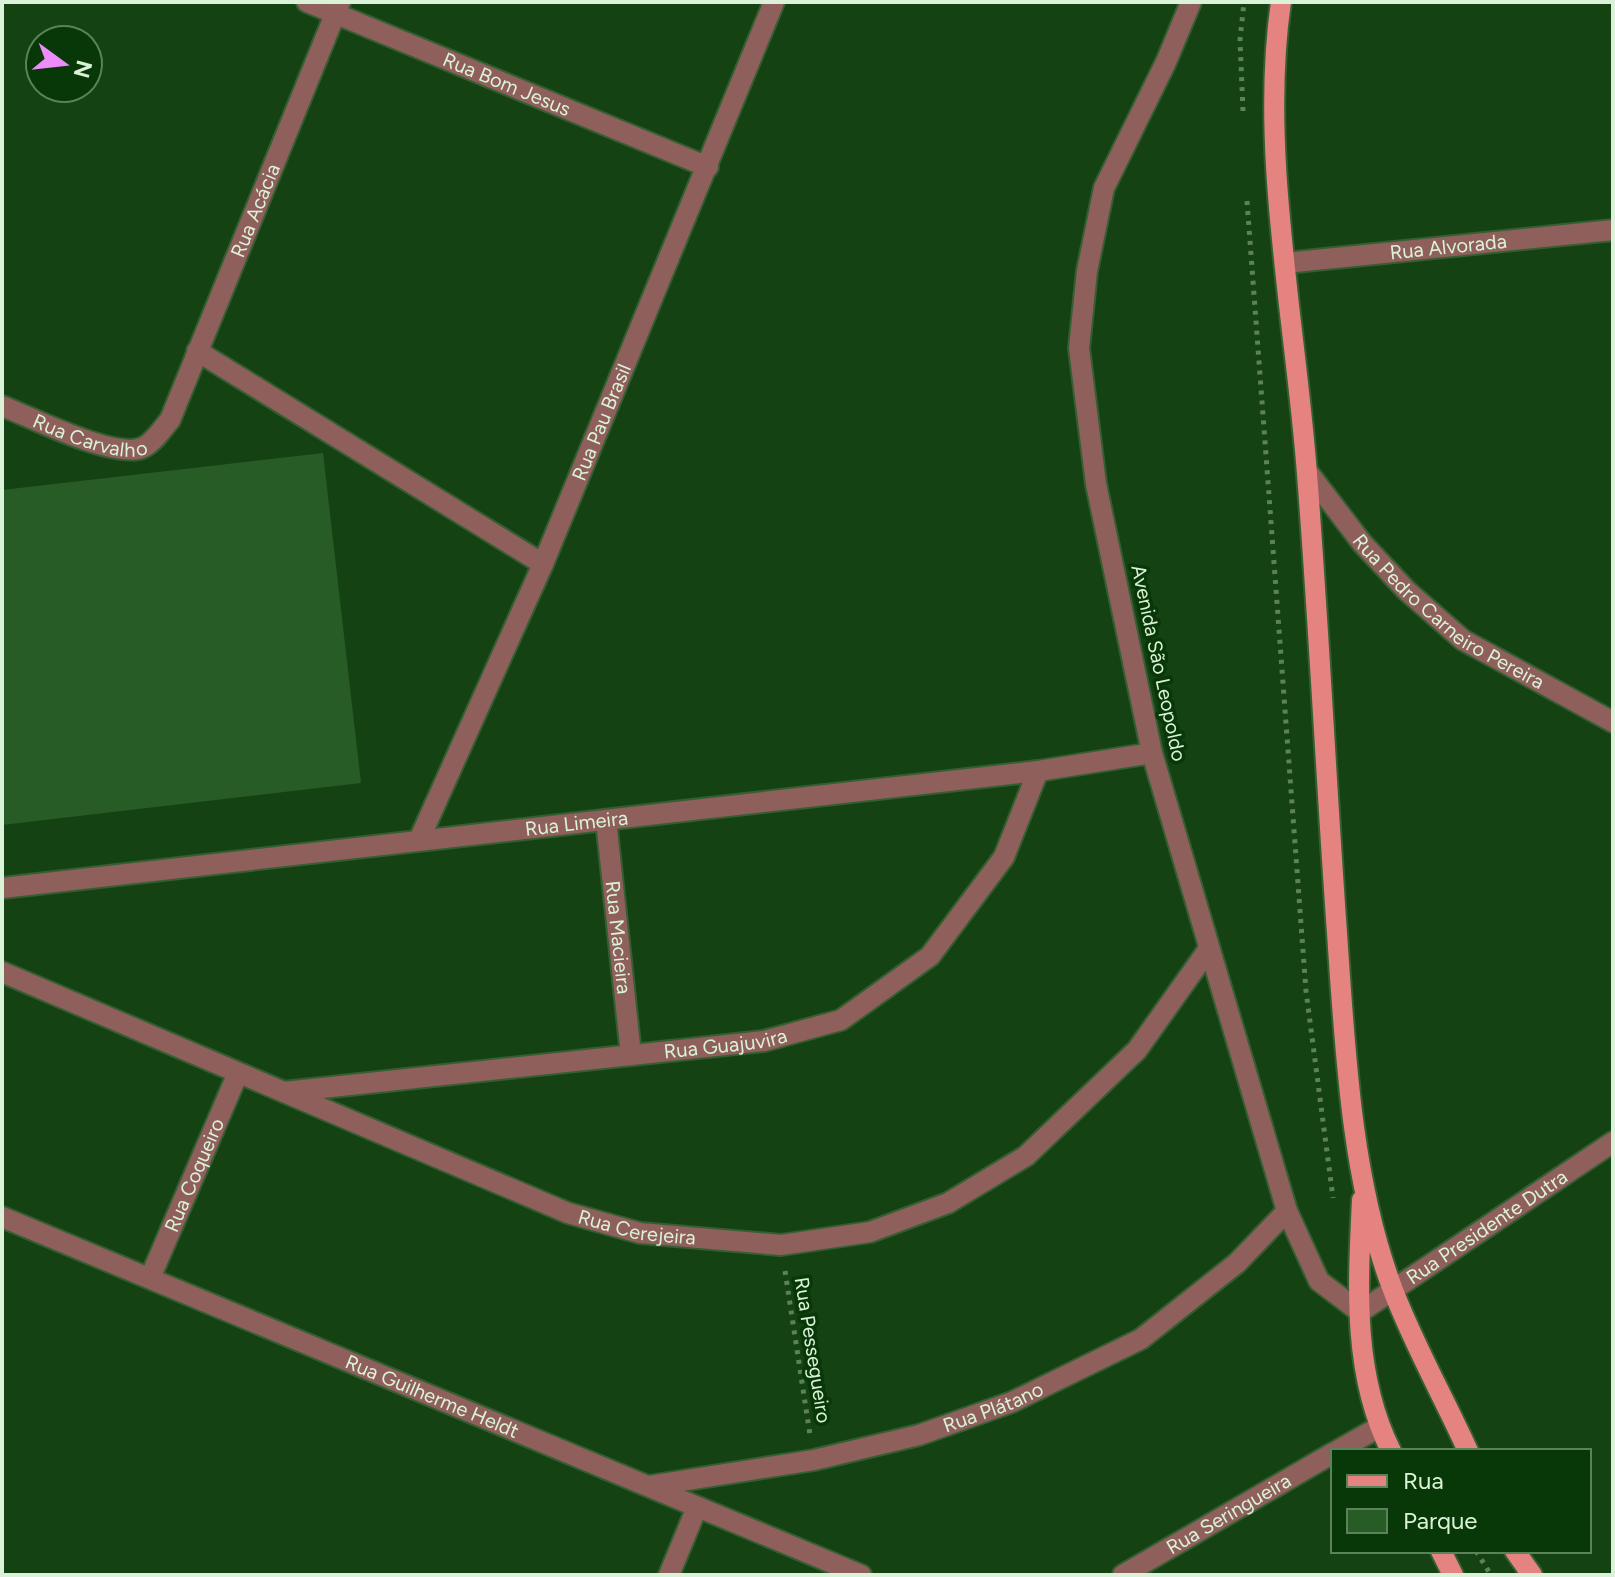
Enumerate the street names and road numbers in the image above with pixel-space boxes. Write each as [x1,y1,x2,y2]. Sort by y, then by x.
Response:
street label: Rua Bom Jesus [439,47,574,121]
street label: Rua Acácia [225,160,285,261]
street label: Rua Alvorada [1389,229,1508,264]
street label: Rua Pau Brasil [567,360,636,484]
street label: Rua Carvalho [29,409,150,462]
street label: Rua Pedro Carneiro Pereira [1347,529,1548,694]
street label: Avenida São Leopoldo [1126,563,1192,763]
street label: Rua Limeira [524,805,629,841]
street label: Rua Macieira [601,879,636,995]
street label: Rua Guajuvira [663,1023,790,1064]
street label: Rua Coqueiro [159,1114,229,1236]
street label: Rua Presidente Dutra [1402,1164,1572,1289]
street label: Rua Cerejeira [575,1204,697,1250]
street label: Rua Pessegueiro [790,1275,836,1425]
street label: Rua Guilherme Heldt [342,1349,522,1443]
street label: Rua Plátano [940,1377,1047,1438]
street label: Rua Seringueira [1162,1468,1295,1559]

